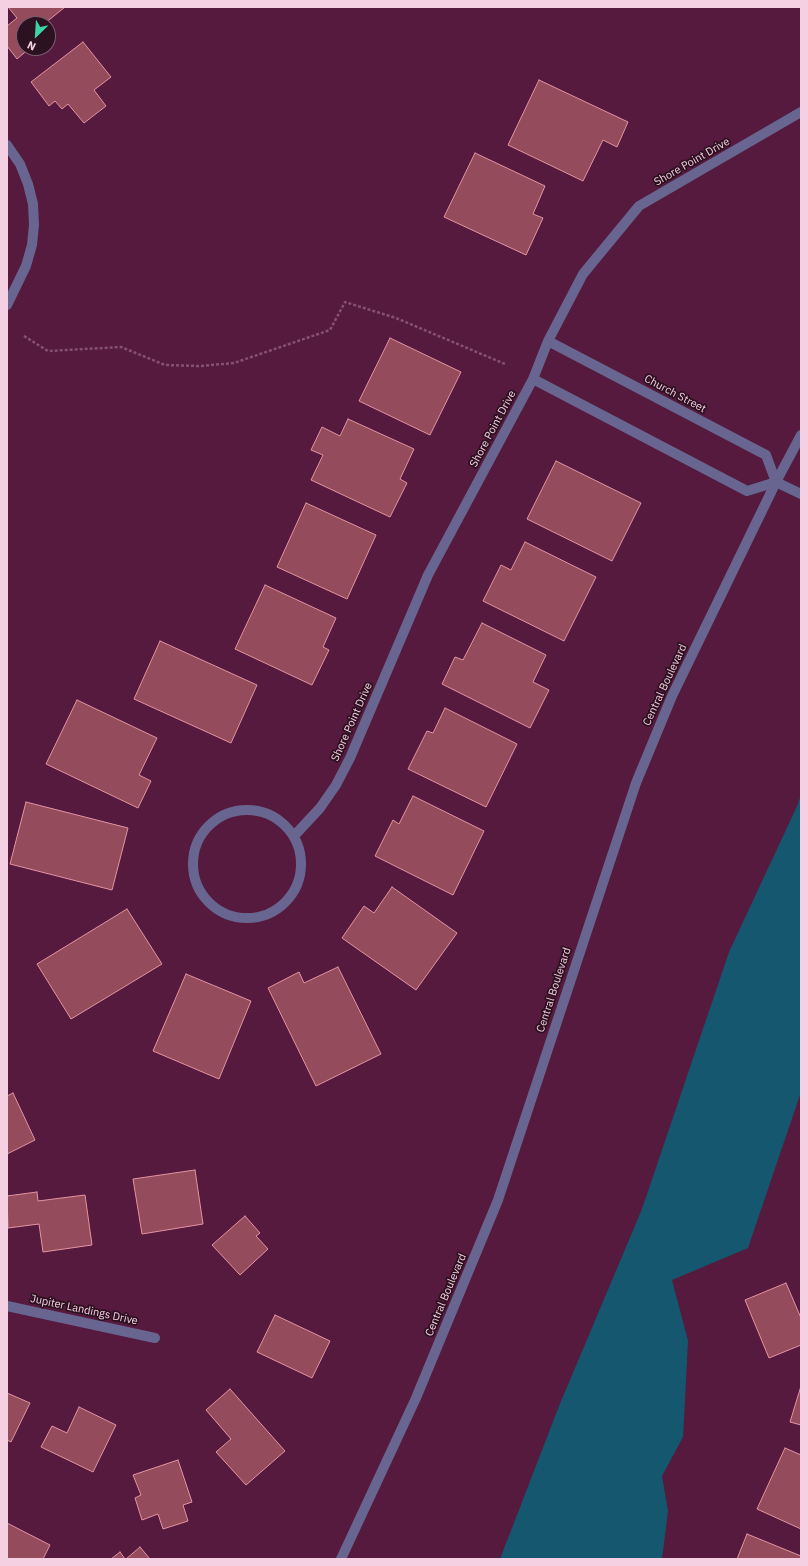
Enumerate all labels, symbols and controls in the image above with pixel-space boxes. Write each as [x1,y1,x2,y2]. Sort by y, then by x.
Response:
north arrow [16,16,56,56]
text: N [25,38,38,54]
street label: Shore Point Drive [652,135,732,189]
street label: Church Street [642,372,708,416]
street label: Shore Point Drive [467,388,519,470]
street label: Central Boulevard [640,642,690,728]
street label: Shore Point Drive [329,680,375,764]
street label: Central Boulevard [534,946,574,1034]
street label: Central Boulevard [423,1252,469,1338]
street label: Jupiter Landings Drive [29,1292,139,1328]

